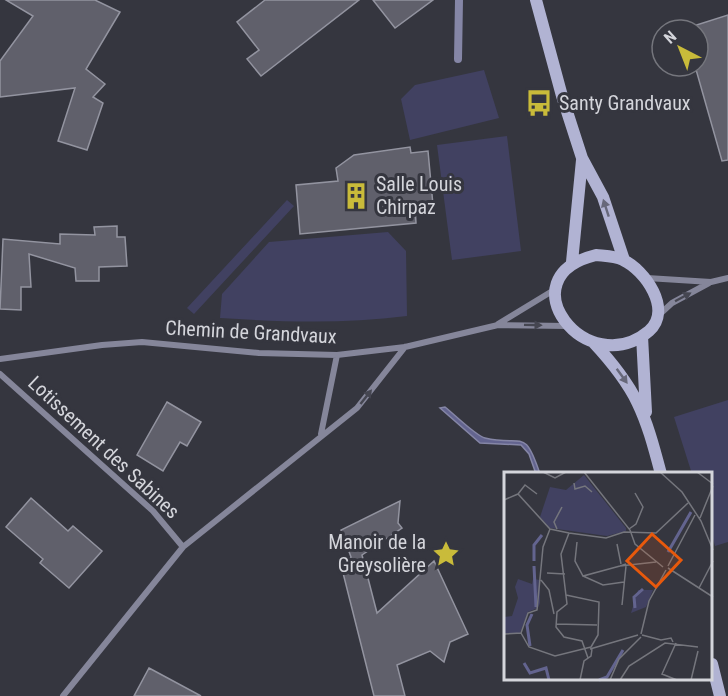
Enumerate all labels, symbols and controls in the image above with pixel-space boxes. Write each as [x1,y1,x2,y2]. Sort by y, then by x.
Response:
north arrow [650,18,710,78]
text: N [660,27,680,48]
bus stop icon: Santy Grandvaux [524,88,554,118]
place label: Santy Grandvaux [559,91,691,115]
place label: Salle Louis Chirpaz [376,172,462,219]
building icon: Salle Louis Chirpaz [341,181,371,211]
one-way arrow [601,199,610,217]
one-way arrow [674,292,691,302]
street label: Chemin de Grandvaux [165,316,337,348]
one-way arrow [523,320,542,330]
one-way arrow [616,368,628,384]
street label: Lotissement des Sabines [23,371,185,523]
one-way arrow [359,390,371,405]
inset map [504,472,713,681]
place label: Manoir de la Greysolière [328,530,426,577]
place icon: Manoir de la Greysolière [431,539,461,569]

